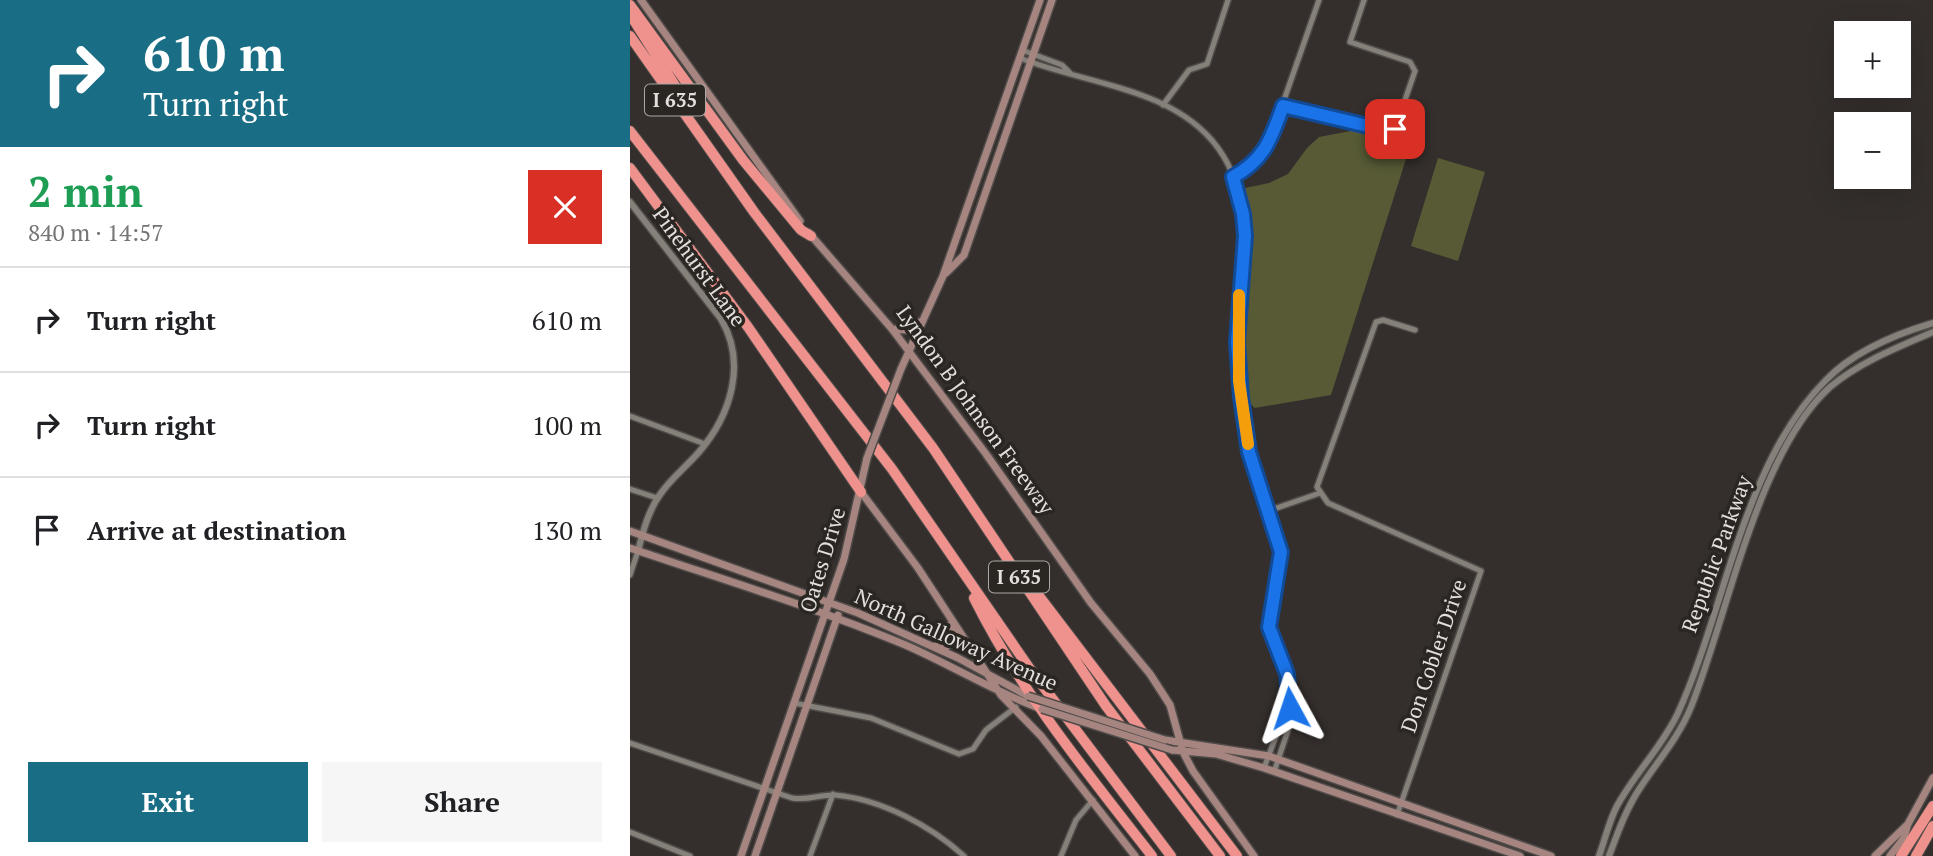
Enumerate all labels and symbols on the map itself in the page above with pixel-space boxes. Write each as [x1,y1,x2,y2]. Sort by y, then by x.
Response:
road number: I 635 [645,85,705,116]
pin [1365,99,1425,159]
street label: Pinehurst Lane [647,201,753,332]
street label: Lyndon B Johnson Freeway [891,299,1061,520]
street label: Republic Parkway [1675,471,1758,636]
street label: Oates Drive [793,504,851,616]
road number: I 635 [989,562,1049,592]
street label: Don Cobler Drive [1394,575,1472,736]
street label: North Galloway Avenue [851,582,1062,696]
position arrow [1253,671,1327,745]

